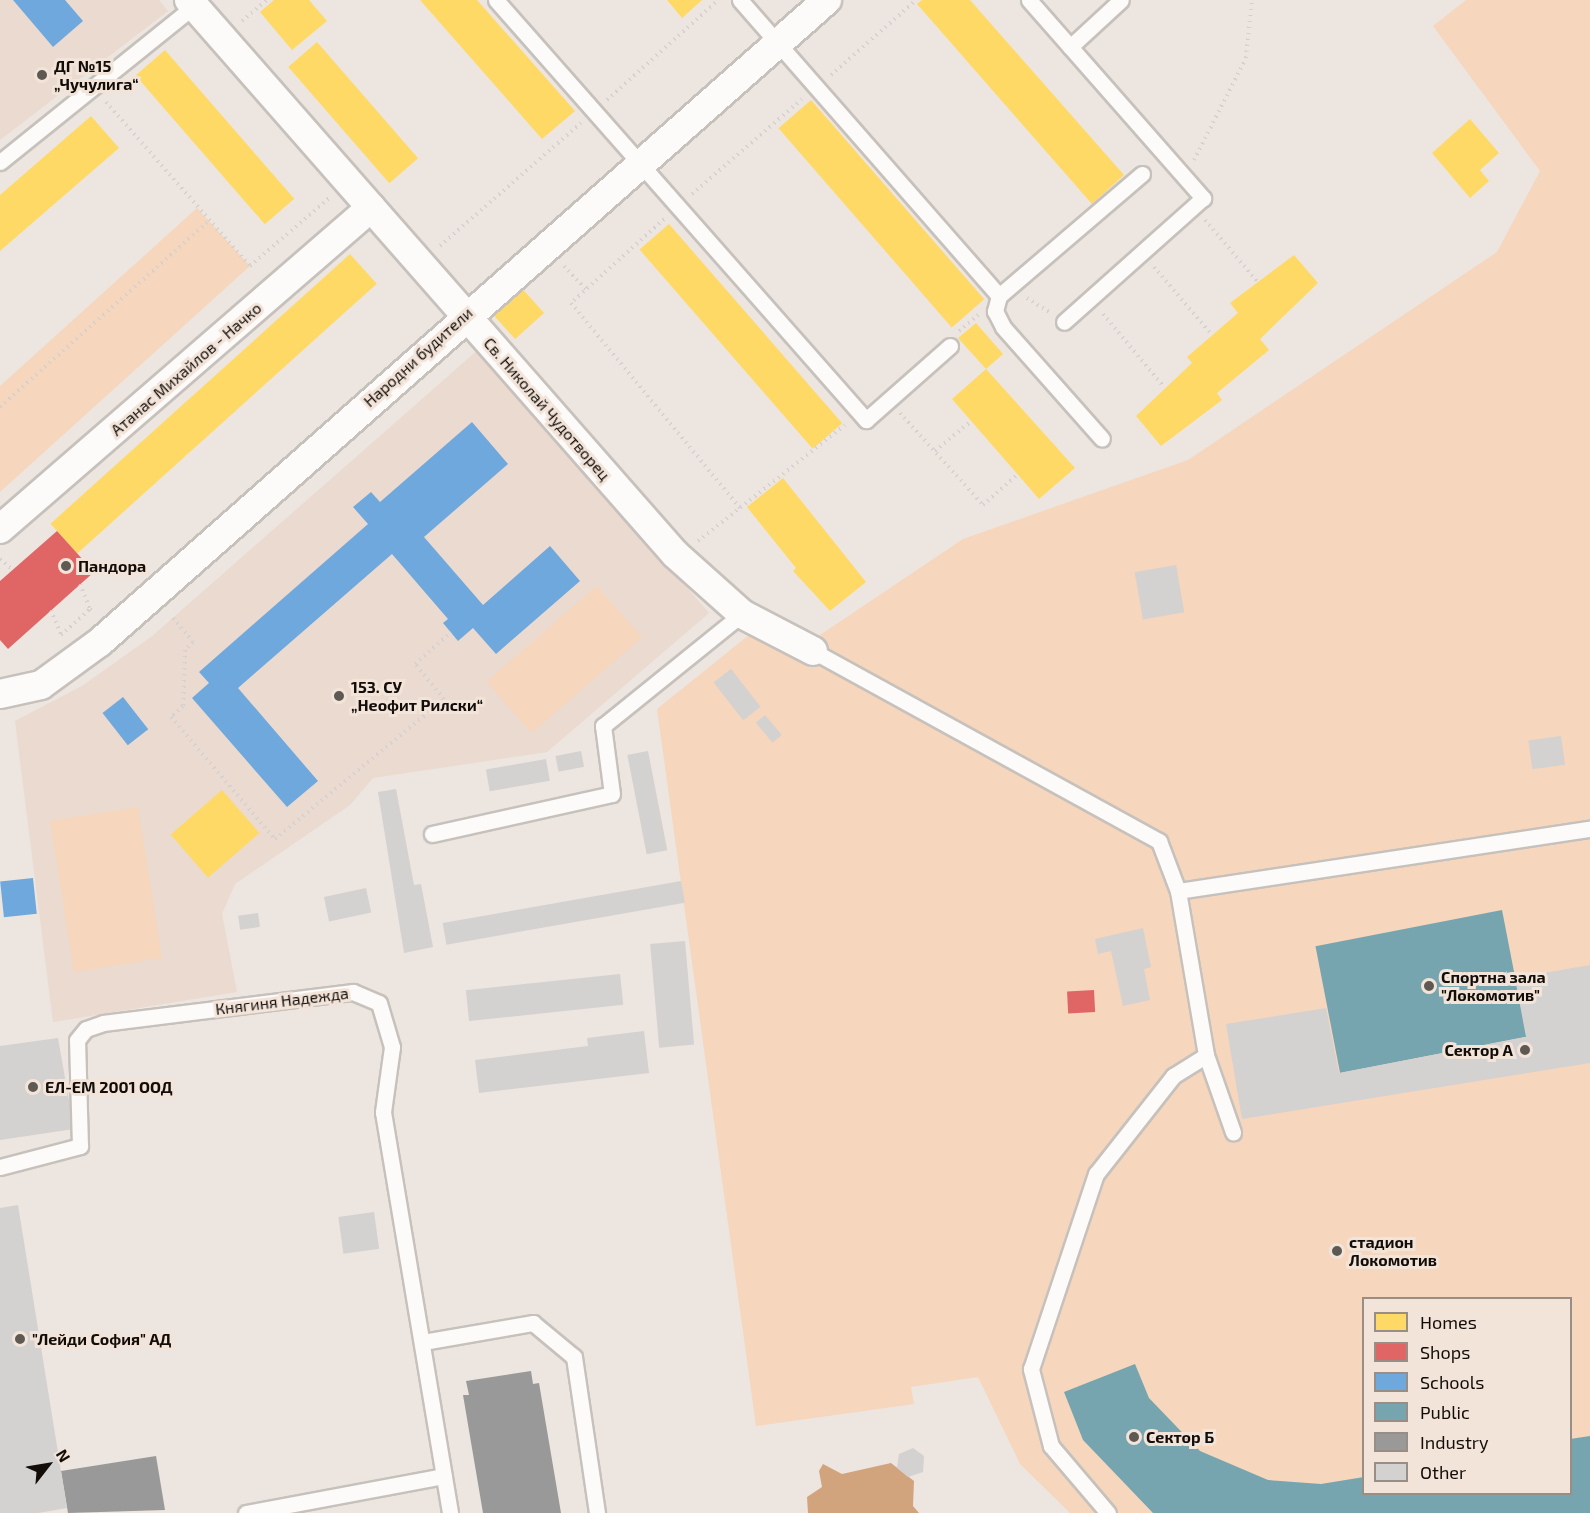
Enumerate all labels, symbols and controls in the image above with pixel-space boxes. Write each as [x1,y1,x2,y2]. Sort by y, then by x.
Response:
place label: ДГ №15 „Чучулига“ [54,56,139,94]
marker: ДГ №15 „Чучулига“ [35,68,49,82]
street label: Атанас Михайлов - Начко [107,298,265,440]
street label: Народни будители [360,303,476,411]
street label: Св. Николай Чудотворец [480,334,614,484]
place label: Пандора [78,556,146,576]
marker: Пандора [59,559,73,573]
place label: 153. СУ „Неофит Рилски“ [351,677,483,715]
marker: 153. СУ „Неофит Рилски“ [332,689,346,703]
place label: Спортна зала "Локомотив" [1441,967,1546,1005]
marker: Спортна зала "Локомотив" [1422,979,1436,993]
street label: Княгиня Надежда [214,983,350,1019]
place label: Сектор А [1444,1040,1513,1060]
marker: Сектор А [1518,1043,1532,1057]
place label: ЕЛ-ЕМ 2001 ООД [45,1077,173,1097]
marker: ЕЛ-ЕМ 2001 ООД [26,1080,40,1094]
place label: стадион Локомотив [1349,1232,1437,1270]
marker: стадион Локомотив [1330,1244,1344,1258]
legend [1362,1297,1572,1495]
text: Homes [1420,1311,1477,1333]
place label: "Лейди София" АД [32,1329,172,1349]
marker: "Лейди София" АД [13,1332,27,1346]
text: Shops [1420,1341,1470,1363]
text: Schools [1420,1371,1484,1393]
text: Public [1420,1401,1470,1423]
place label: Сектор Б [1146,1427,1214,1447]
marker: Сектор Б [1127,1430,1141,1444]
text: Industry [1420,1431,1489,1453]
north arrow [18,1435,78,1495]
text: N [53,1446,75,1465]
text: Other [1420,1461,1466,1483]

